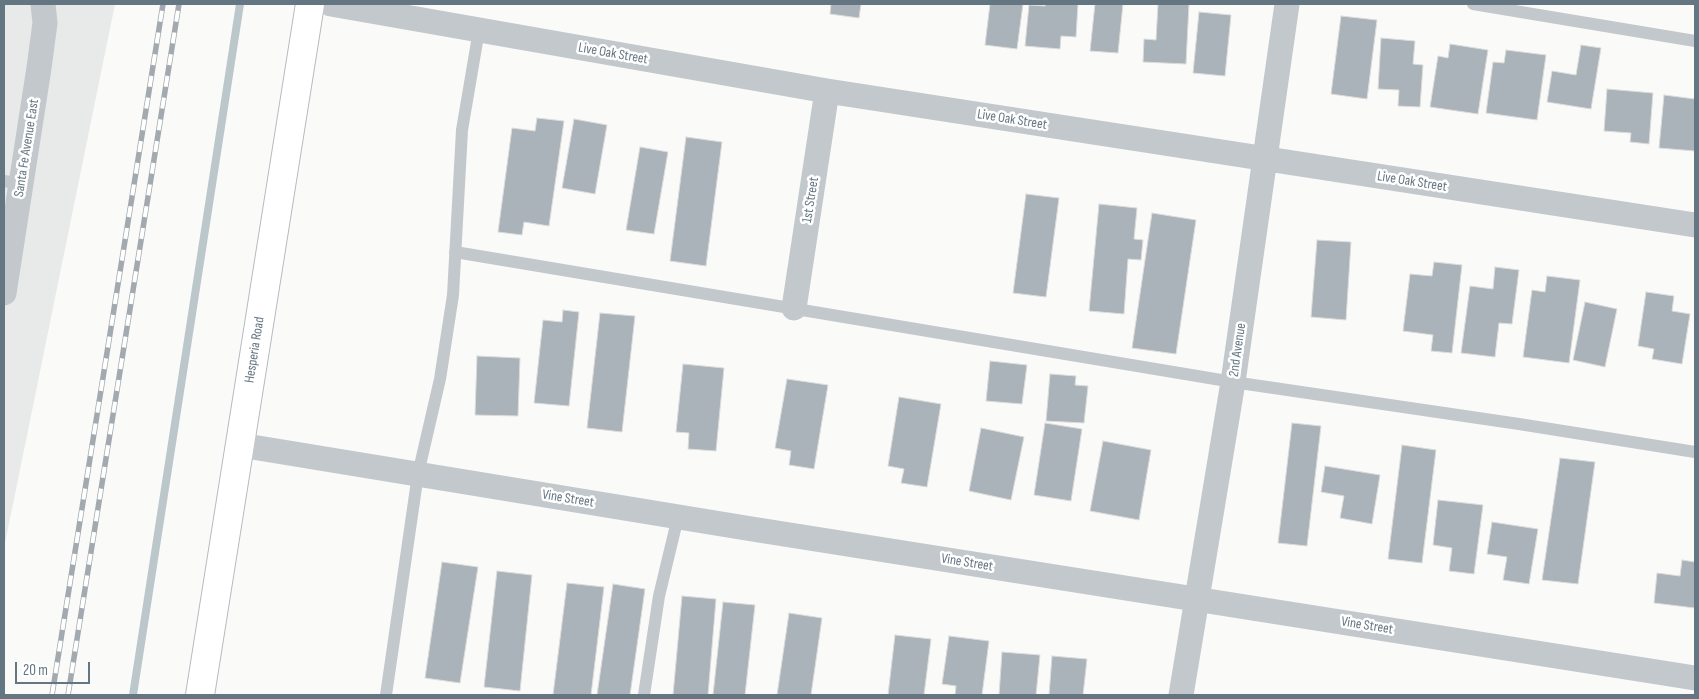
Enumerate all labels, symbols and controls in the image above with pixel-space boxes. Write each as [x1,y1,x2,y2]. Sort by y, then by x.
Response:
street label: Live Oak Street [577,40,649,68]
street label: Santa Fe Avenue East [11,98,43,198]
street label: Live Oak Street [976,106,1048,134]
street label: Live Oak Street [1376,168,1448,196]
street label: 1st Street [799,176,823,224]
street label: Hesperia Road [241,316,269,384]
street label: 2nd Avenue [1226,322,1250,378]
street label: Vine Street [541,487,595,511]
street label: Vine Street [940,551,994,575]
street label: Vine Street [1340,614,1394,638]
scale bar [18,652,92,684]
text: 20 m [23,661,48,680]

